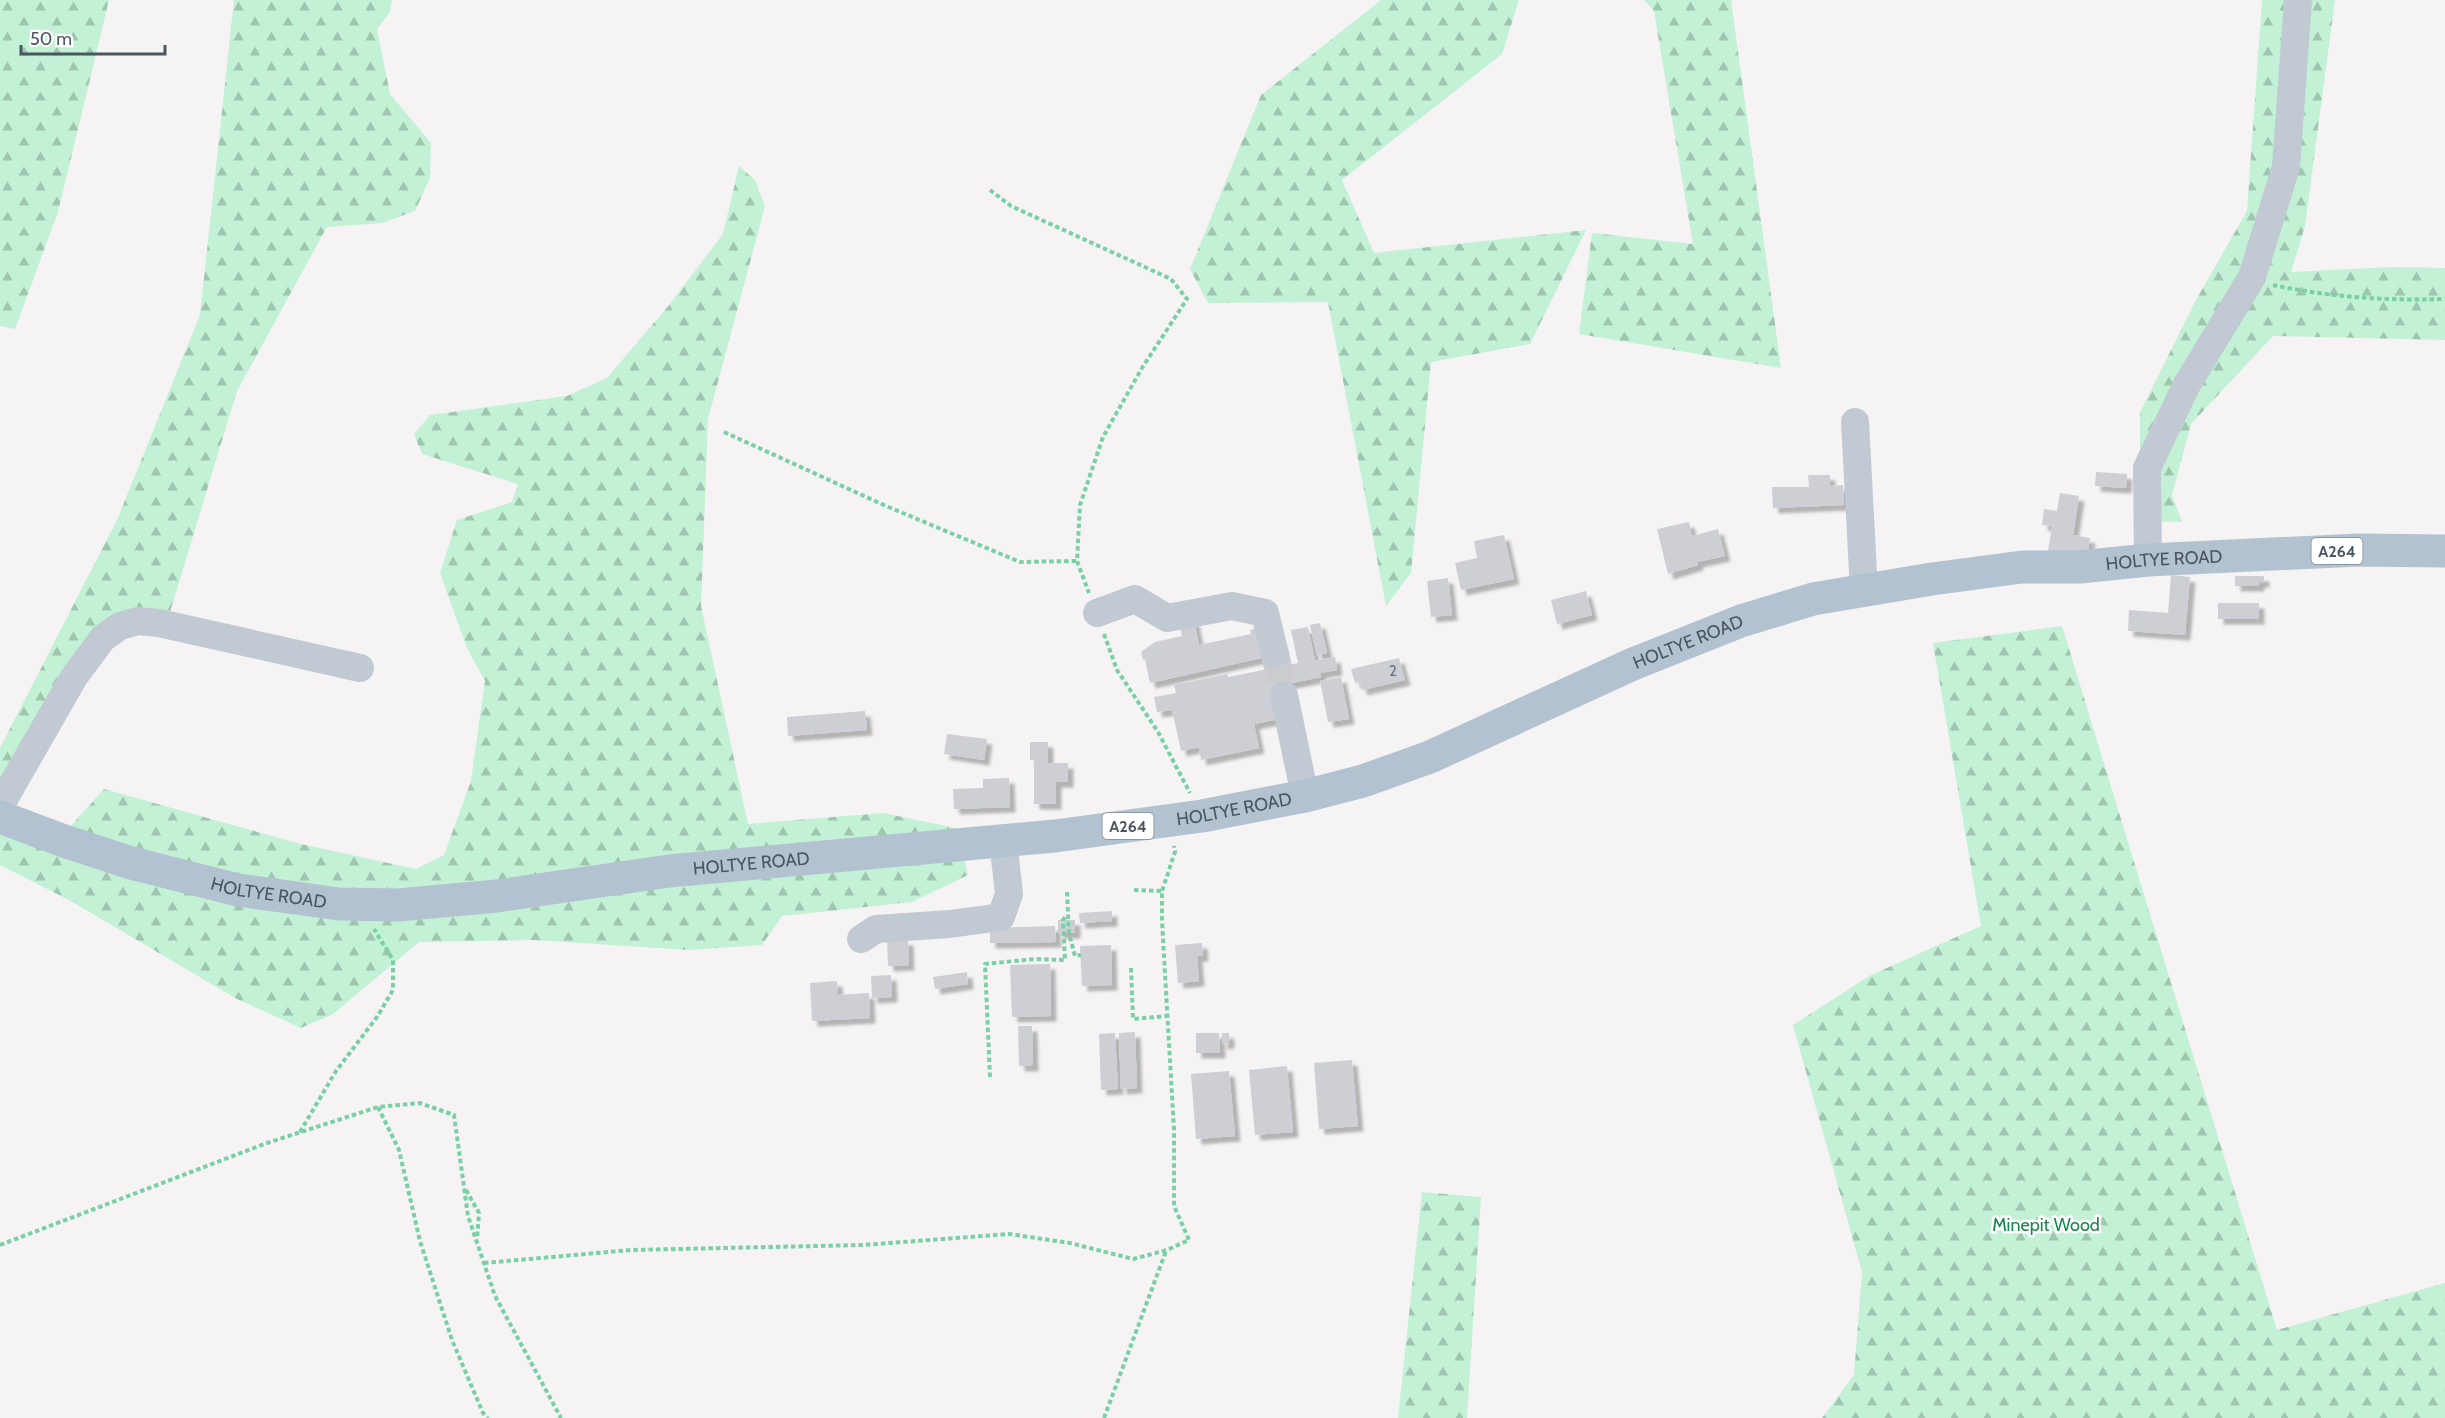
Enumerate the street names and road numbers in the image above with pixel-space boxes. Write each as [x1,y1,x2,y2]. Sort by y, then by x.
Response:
road number: A264 [2312,538,2362,564]
street label: HOLTYE ROAD [2105,545,2223,575]
street label: HOLTYE ROAD [1630,610,1747,674]
street label: HOLTYE ROAD [1175,788,1294,830]
road number: A264 [1102,813,1154,839]
street label: HOLTYE ROAD [692,847,811,880]
street label: HOLTYE ROAD [208,873,328,913]

